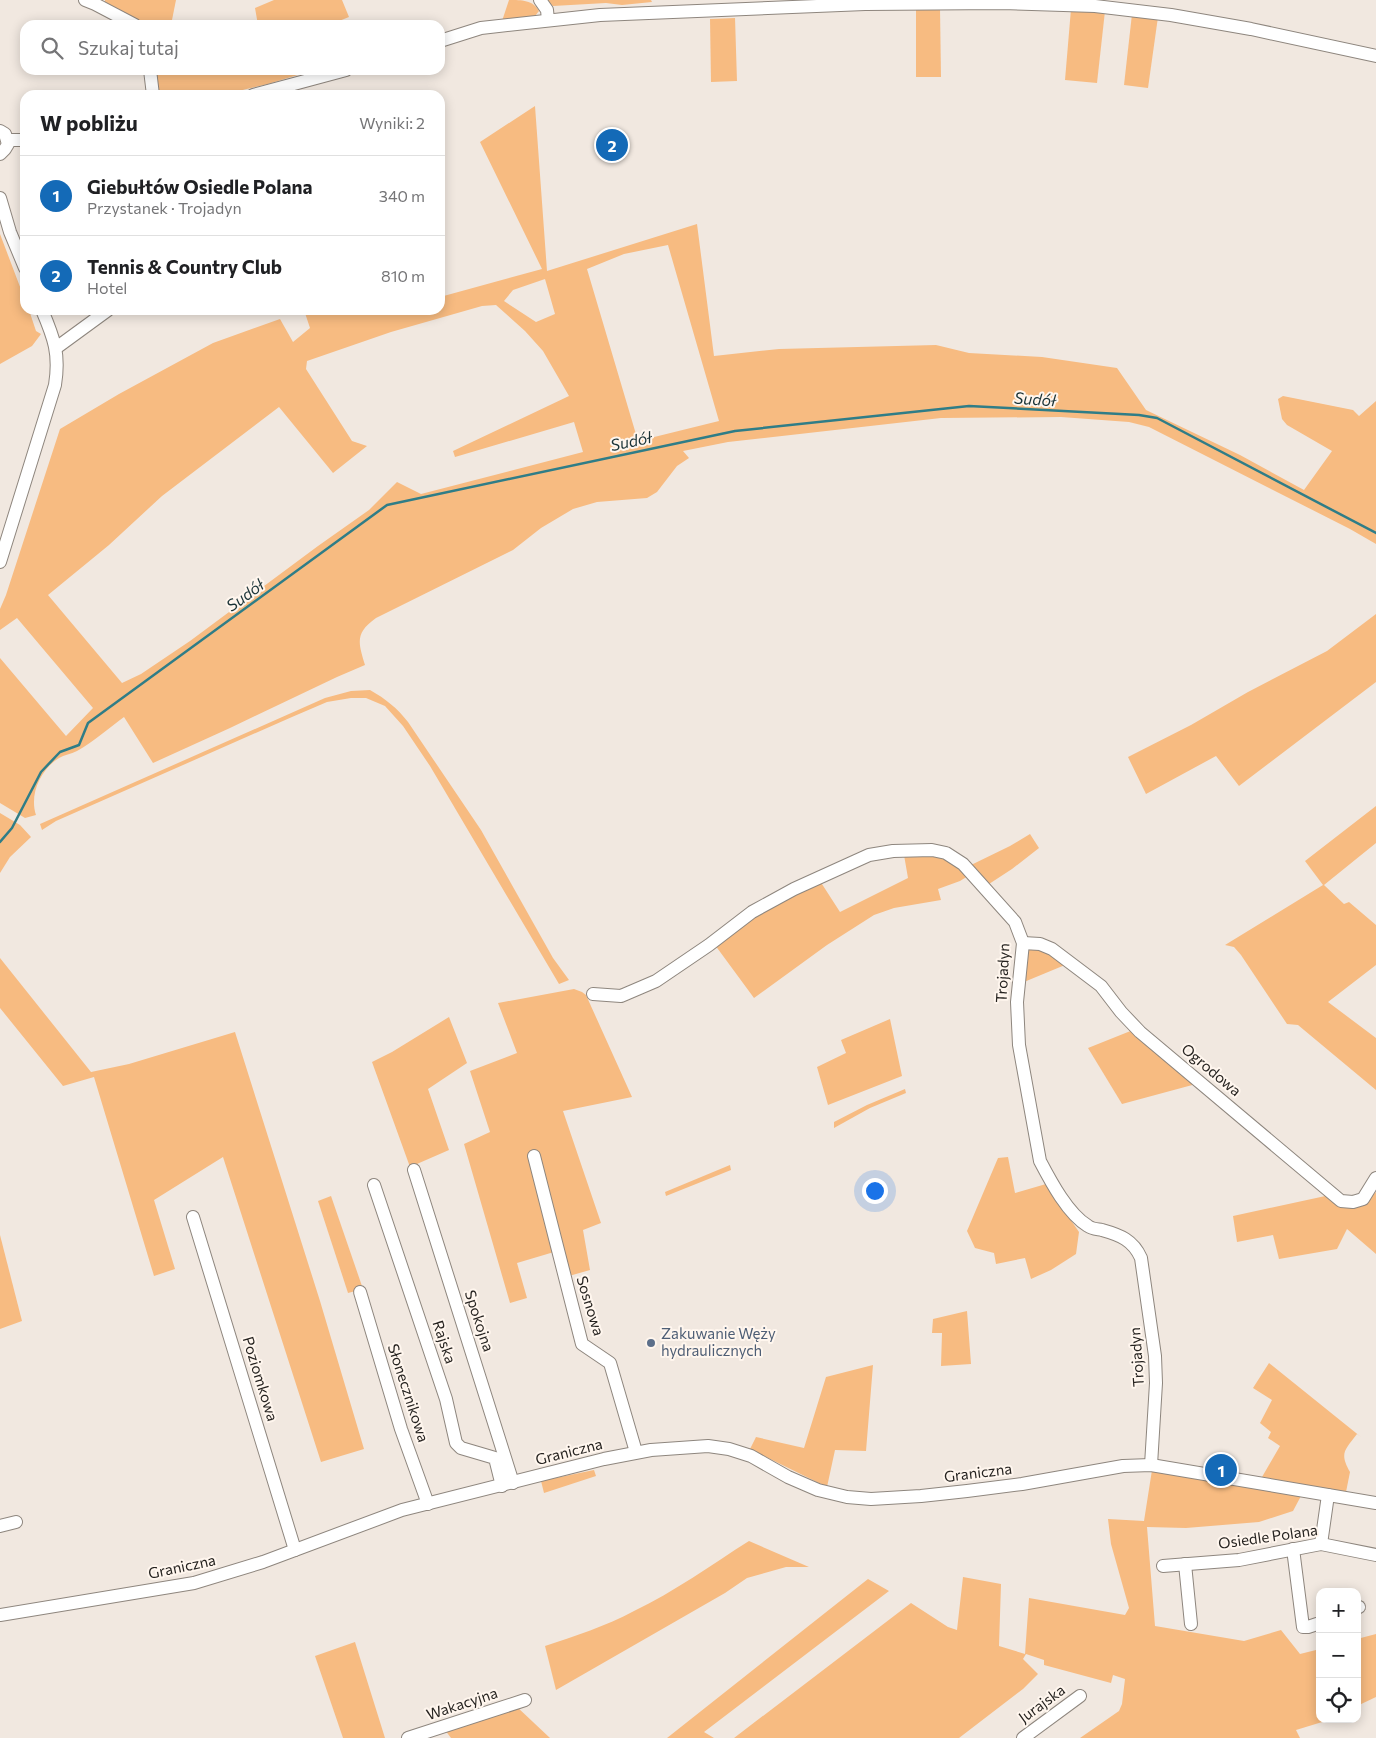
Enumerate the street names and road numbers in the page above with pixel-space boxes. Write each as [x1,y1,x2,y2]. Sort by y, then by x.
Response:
street label: Trojadyn [991,943,1013,1003]
street label: Ogrodowa [1178,1039,1245,1099]
street label: Sosnowa [573,1274,609,1338]
street label: Spokojna [462,1288,498,1354]
street label: Rajska [430,1318,460,1366]
street label: Trojadyn [1125,1327,1147,1387]
street label: Poziomkowa [240,1334,282,1423]
street label: Słonecznikowa [385,1341,433,1444]
street label: Graniczna [533,1434,604,1468]
street label: Graniczna [943,1459,1013,1485]
street label: Osiedle Polana [1217,1520,1319,1552]
street label: Graniczna [146,1550,217,1582]
street label: Jurajska [1015,1680,1068,1726]
street label: Wakacyjna [424,1683,500,1723]

